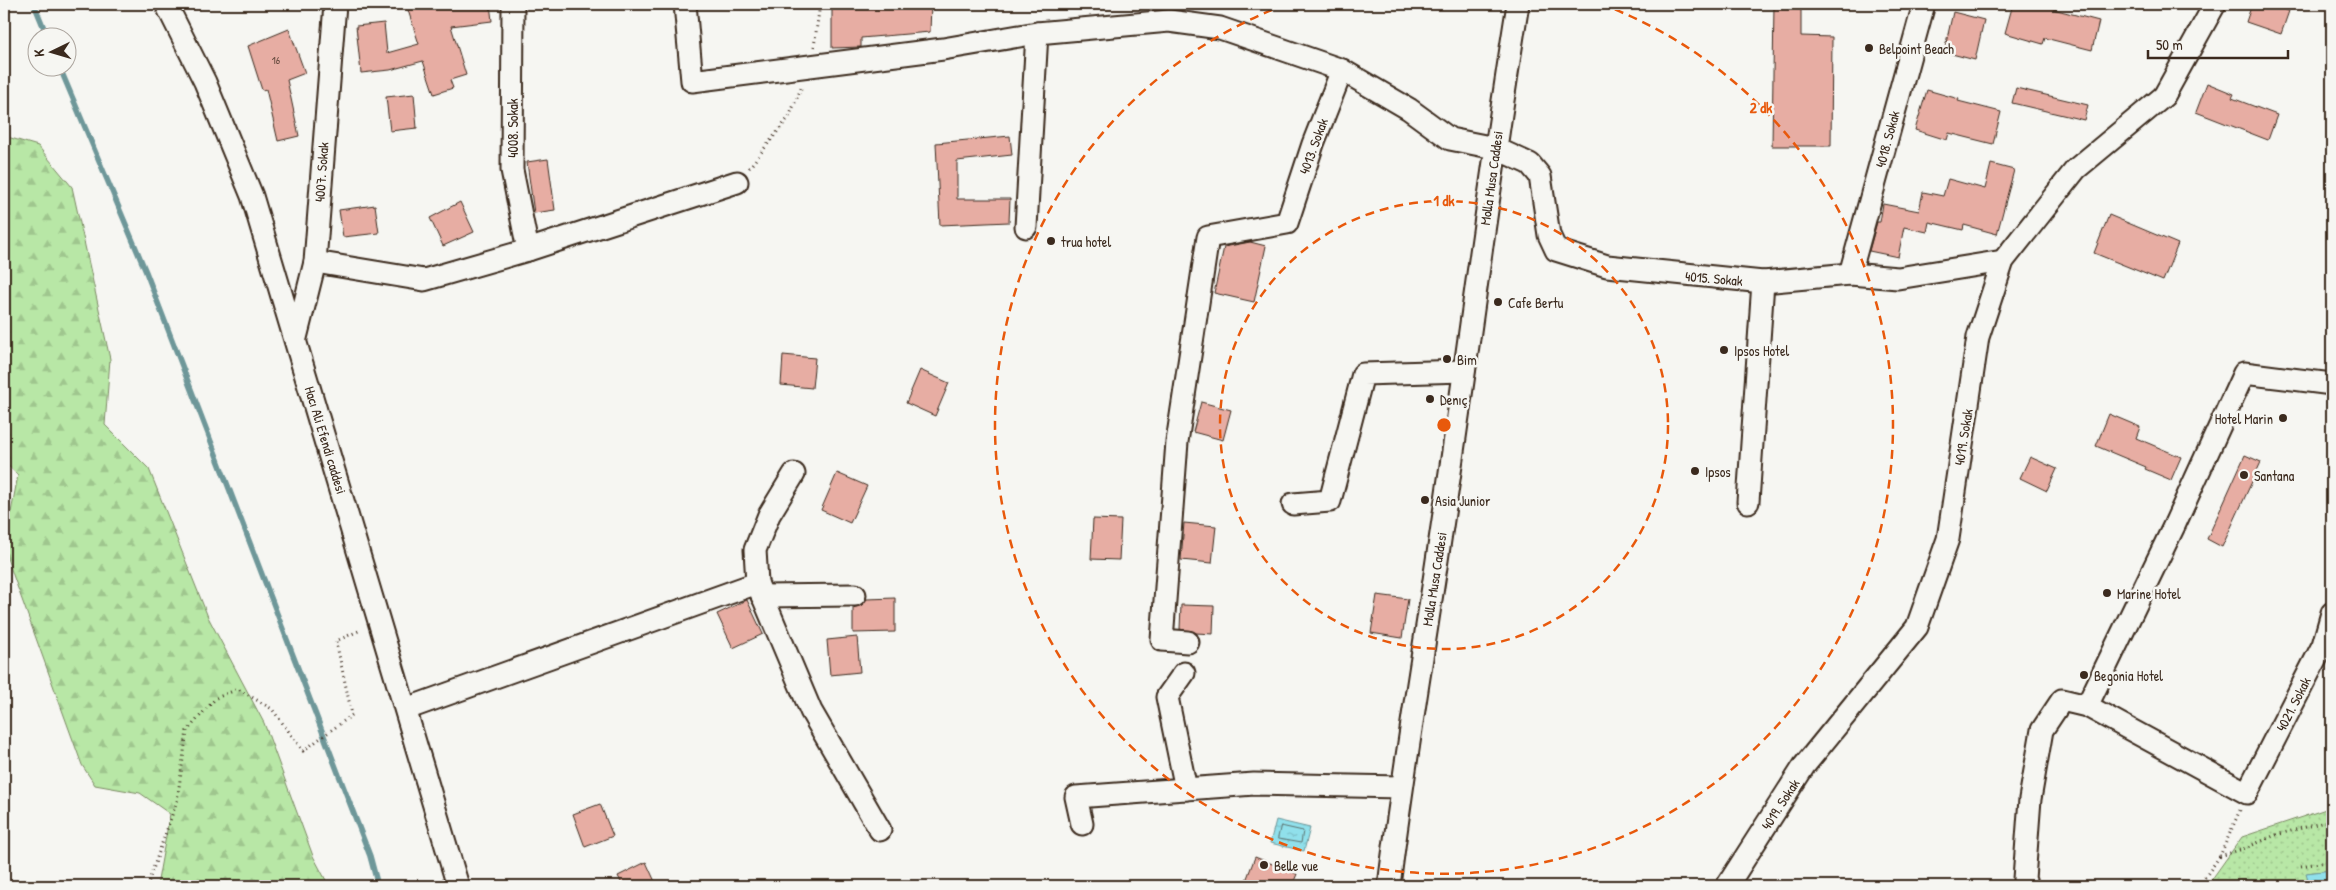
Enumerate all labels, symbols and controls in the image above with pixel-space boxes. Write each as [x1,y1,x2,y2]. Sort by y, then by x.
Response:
north arrow [28,28,78,78]
scale bar [2148,28,2288,60]
text: 50 m [2156,34,2183,55]
place label: Belpoint Beach [1879,39,1954,59]
marker: Belpoint Beach [1863,42,1875,54]
text: K [29,48,48,58]
house number: 16 [272,53,281,67]
text: 2 dk [1750,97,1773,118]
street label: 4008. Sokak [503,98,522,158]
street label: 4018. Sokak [1870,108,1904,170]
street label: 4013. Sokak [1294,115,1332,177]
street label: Molla Musa Caddesi [1475,130,1507,226]
street label: 4007. Sokak [309,141,333,203]
text: 1 dk [1434,190,1455,211]
place label: trua hotel [1061,232,1111,251]
marker: trua hotel [1045,235,1057,247]
street label: 4015. Sokak [1684,266,1744,290]
place label: Cafe Bertu [1508,293,1564,312]
marker: Cafe Bertu [1492,296,1504,308]
place label: Ipsos Hotel [1734,341,1790,361]
marker: Ipsos Hotel [1718,344,1730,356]
place label: Bim [1457,350,1477,369]
marker: Bim [1441,353,1453,365]
street label: Hacı Ali Efendi caddesi [301,384,351,496]
place label: Denıç [1440,390,1468,409]
marker: Denıç [1424,393,1436,405]
street label: 4019. Sokak [1949,407,1977,467]
place label: Hotel Marin [2215,409,2273,428]
marker: Hotel Marin [2277,412,2289,424]
centre of rings [1435,416,1453,434]
place label: Ipsos [1705,462,1731,482]
marker: Ipsos [1689,465,1701,477]
place label: Santana [2254,466,2295,485]
marker: Santana [2238,469,2250,481]
place label: Asia Junior [1435,491,1491,510]
marker: Asia Junior [1419,494,1431,506]
street label: Molla Musa Caddesi [1417,531,1451,627]
place label: Marine Hotel [2117,584,2181,603]
marker: Marine Hotel [2101,587,2113,599]
place label: Begonia Hotel [2094,666,2163,686]
marker: Begonia Hotel [2078,669,2090,681]
street label: 4021. Sokak [2271,673,2315,734]
street label: 4019. Sokak [1756,775,1804,833]
place label: Belle vue [1274,856,1319,875]
marker: Belle vue [1258,859,1270,871]

